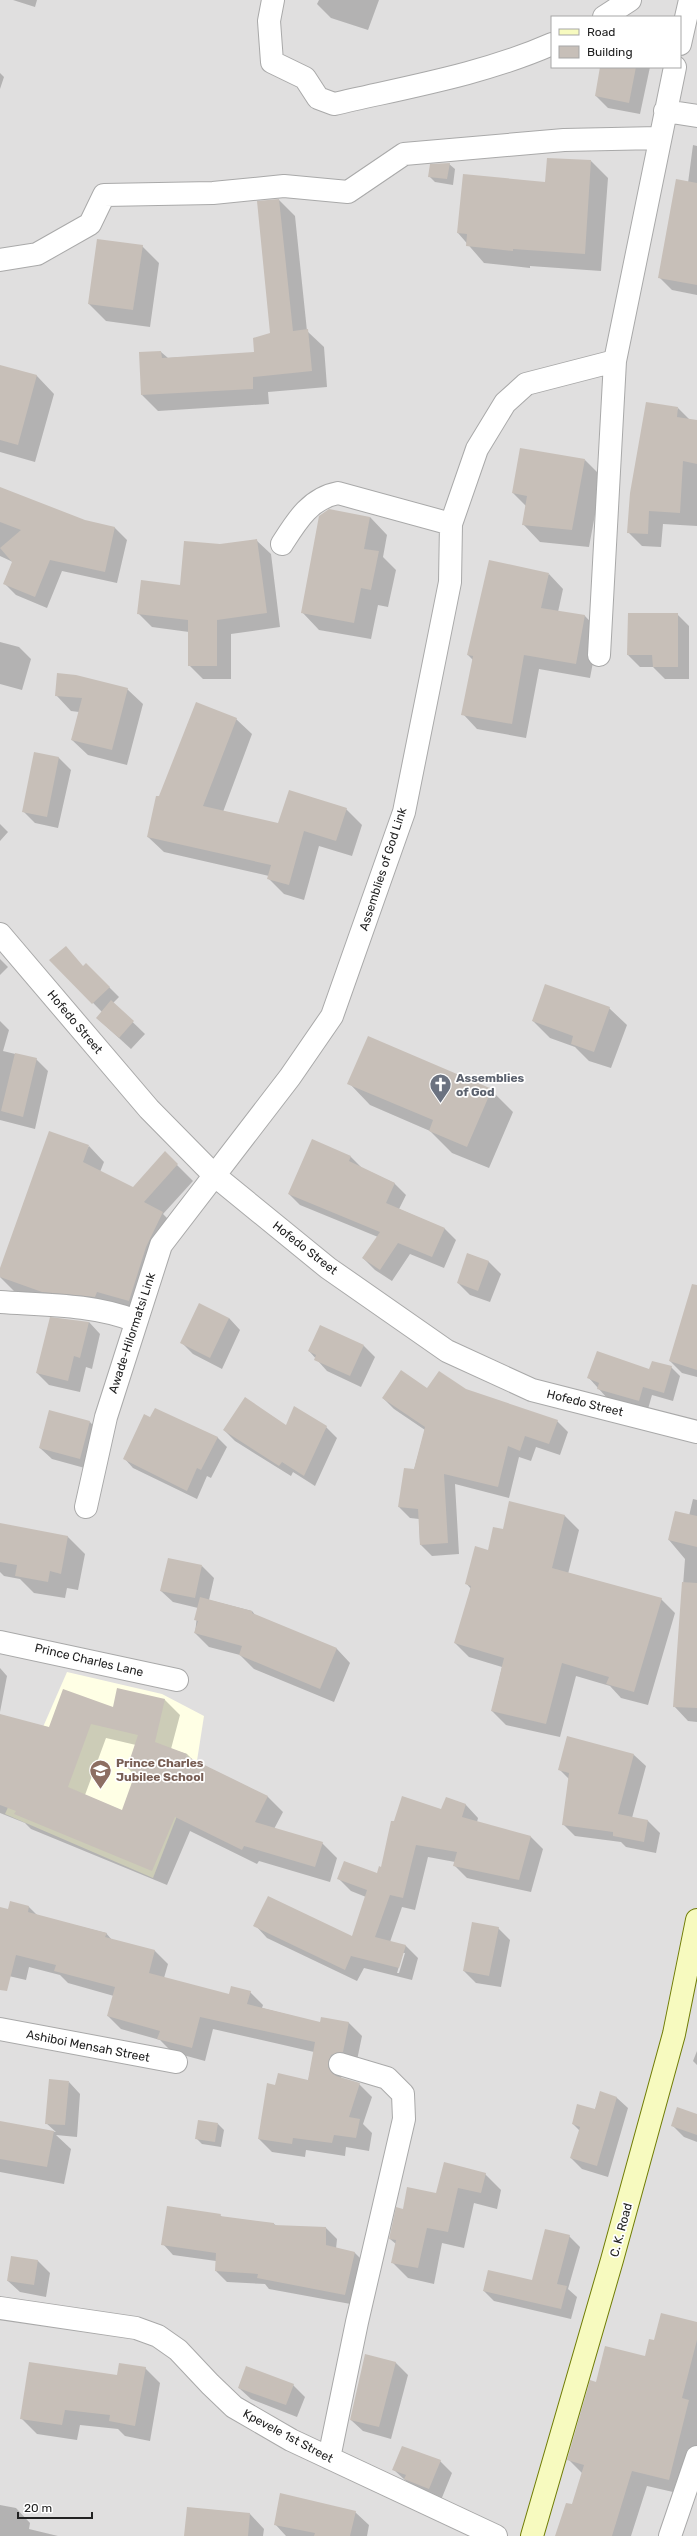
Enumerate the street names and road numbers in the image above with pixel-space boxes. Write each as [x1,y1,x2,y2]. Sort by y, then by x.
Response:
street label: Assemblies of God Link [356,805,410,932]
street label: Hofedo Street [44,988,106,1057]
street label: Hofedo Street [270,1218,340,1278]
street label: Awade-Hilormatsi Link [106,1270,158,1395]
street label: Hofedo Street [545,1387,625,1419]
street label: Prince Charles Lane [33,1641,145,1679]
street label: Ashiboi Mensah Street [25,2027,151,2065]
street label: C. K. Road [607,2201,635,2259]
street label: Kpevele 1st Street [240,2406,336,2466]

